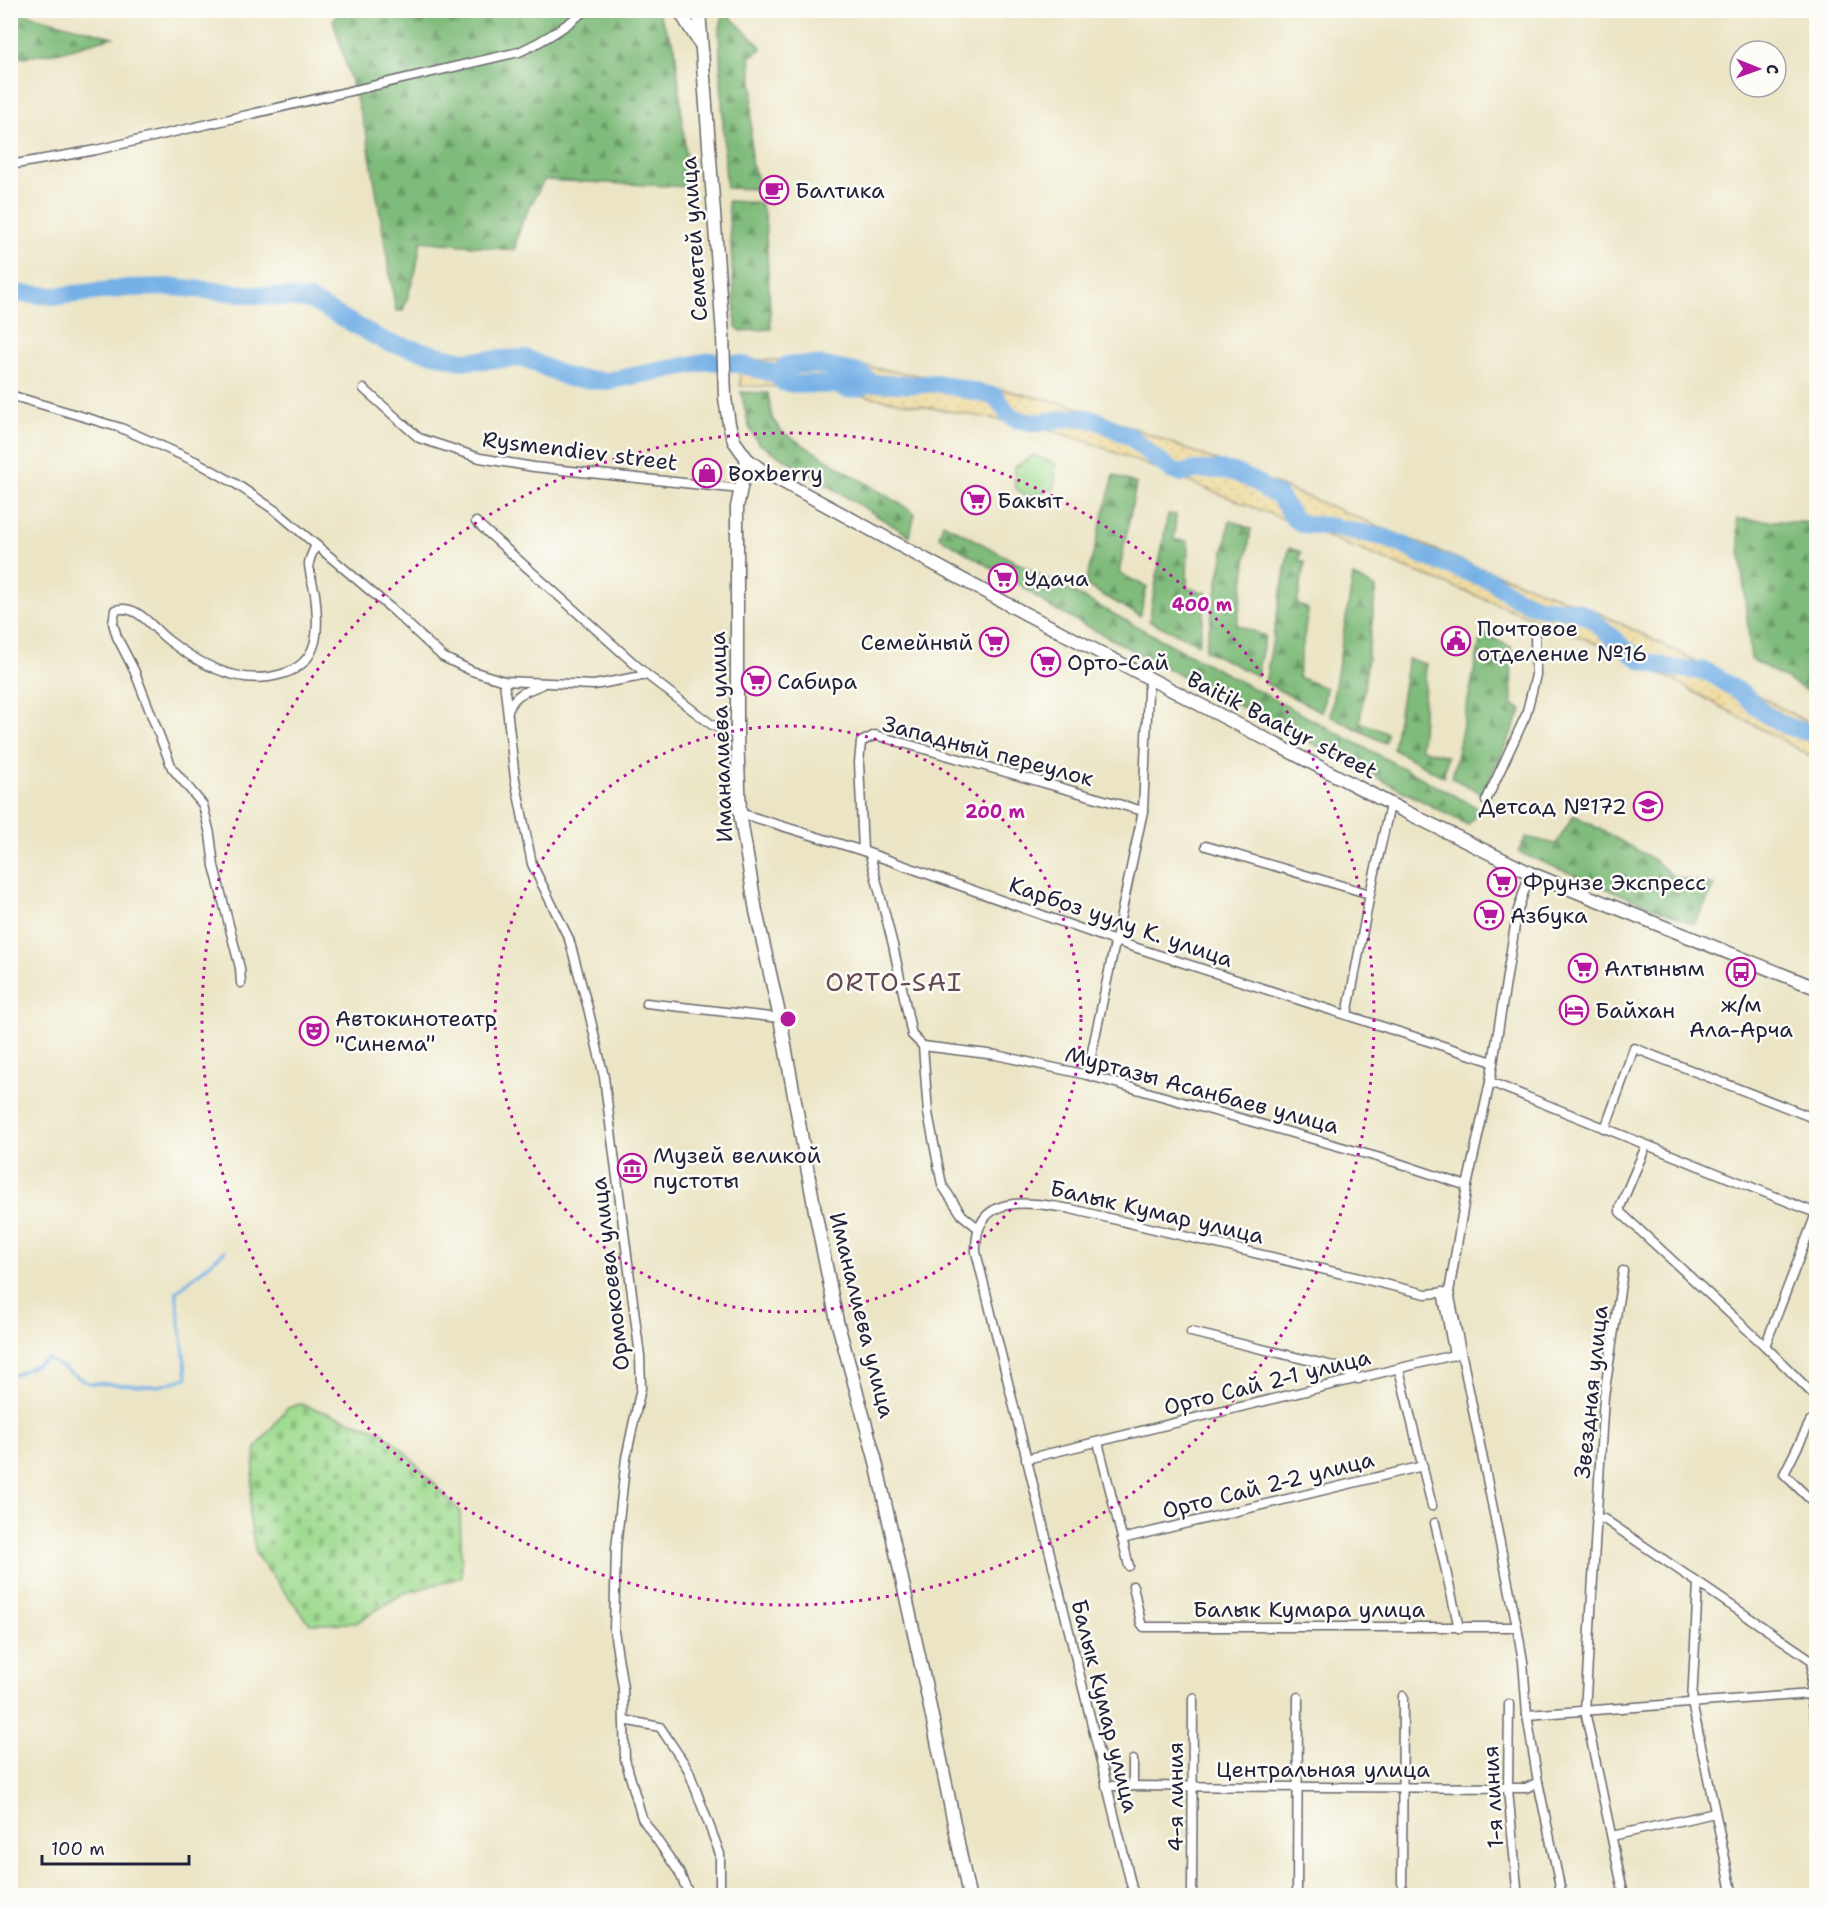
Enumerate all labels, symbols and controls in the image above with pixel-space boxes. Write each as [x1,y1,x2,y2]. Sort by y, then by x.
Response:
north arrow [1728,39,1788,99]
text: С [1762,64,1783,75]
street label: Семетей улица [674,155,714,322]
cafe icon: Балтика [758,174,790,206]
place label: Балтика [795,176,885,205]
street label: Rysmendiev street [481,425,679,477]
shop icon: Boxberry [691,457,723,489]
place label: Boxberry [728,459,823,488]
supermarket icon: Бакыт [960,484,992,516]
place label: Бакыт [997,486,1064,515]
supermarket icon: Удача [987,562,1019,594]
place label: Удача [1024,564,1089,593]
text: 400 m [1172,593,1233,617]
place label: Почтовое отделение №16 [1477,614,1647,668]
public building icon: Почтовое отделение №16 [1440,625,1472,657]
supermarket icon: Семейный [978,626,1010,658]
place label: Семейный [861,628,973,657]
street label: Иманалиева улица [703,631,739,843]
supermarket icon: Орто-Сай [1030,646,1062,678]
place label: Орто-Сай [1067,648,1169,677]
street label: Baitik Baatyr street [1182,664,1382,786]
supermarket icon: Сабира [740,665,772,697]
place label: Сабира [777,667,858,696]
street label: Западный переулок [879,709,1097,793]
school or university icon: Детсад №172 [1632,790,1664,822]
place label: Детсад №172 [1478,792,1627,821]
text: 200 m [965,800,1026,824]
supermarket icon: Фрунзе Экспресс [1486,866,1518,898]
place label: Фрунзе Экспресс [1523,868,1706,897]
street label: Карбоз уулу К. улица [1005,870,1237,974]
supermarket icon: Азбука [1473,899,1505,931]
place label: Азбука [1510,901,1588,930]
supermarket icon: Алтыным [1567,952,1599,984]
place label: Алтыным [1604,954,1705,983]
bus stop icon: ж/м Ала-Арча [1725,956,1757,988]
district label: ORTO-SAI [825,964,963,999]
place label: ж/м Ала-Арча [1689,990,1793,1044]
hotel icon: Байхан [1558,994,1590,1026]
place label: Байхан [1595,996,1675,1025]
place label: Автокинотеатр "Синема" [335,1004,497,1058]
centre of rings [778,1009,798,1029]
theatre icon: Автокинотеатр "Синема" [298,1015,330,1047]
street label: Муртазы Асанбаев улица [1062,1039,1342,1141]
place label: Музей великой пустоты [653,1141,821,1195]
museum icon: Музей великой пустоты [616,1152,648,1184]
street label: Балык Кумар улица [1047,1173,1267,1251]
street label: Ормокоева улица [584,1175,636,1372]
street label: Иманалиева улица [822,1209,902,1421]
street label: Звездная улица [1567,1304,1615,1480]
street label: Орто Сай 2-1 улица [1161,1342,1374,1422]
street label: Орто Сай 2-2 улица [1159,1445,1377,1525]
street label: Балык Кумара улица [1193,1595,1425,1624]
street label: Балык Кумар улица [1064,1596,1146,1816]
street label: 4-я линия [1161,1742,1190,1852]
street label: 1-я линия [1476,1745,1510,1849]
street label: Центральная улица [1216,1755,1430,1784]
scale bar [42,1828,189,1866]
text: 100 m [51,1837,105,1861]

